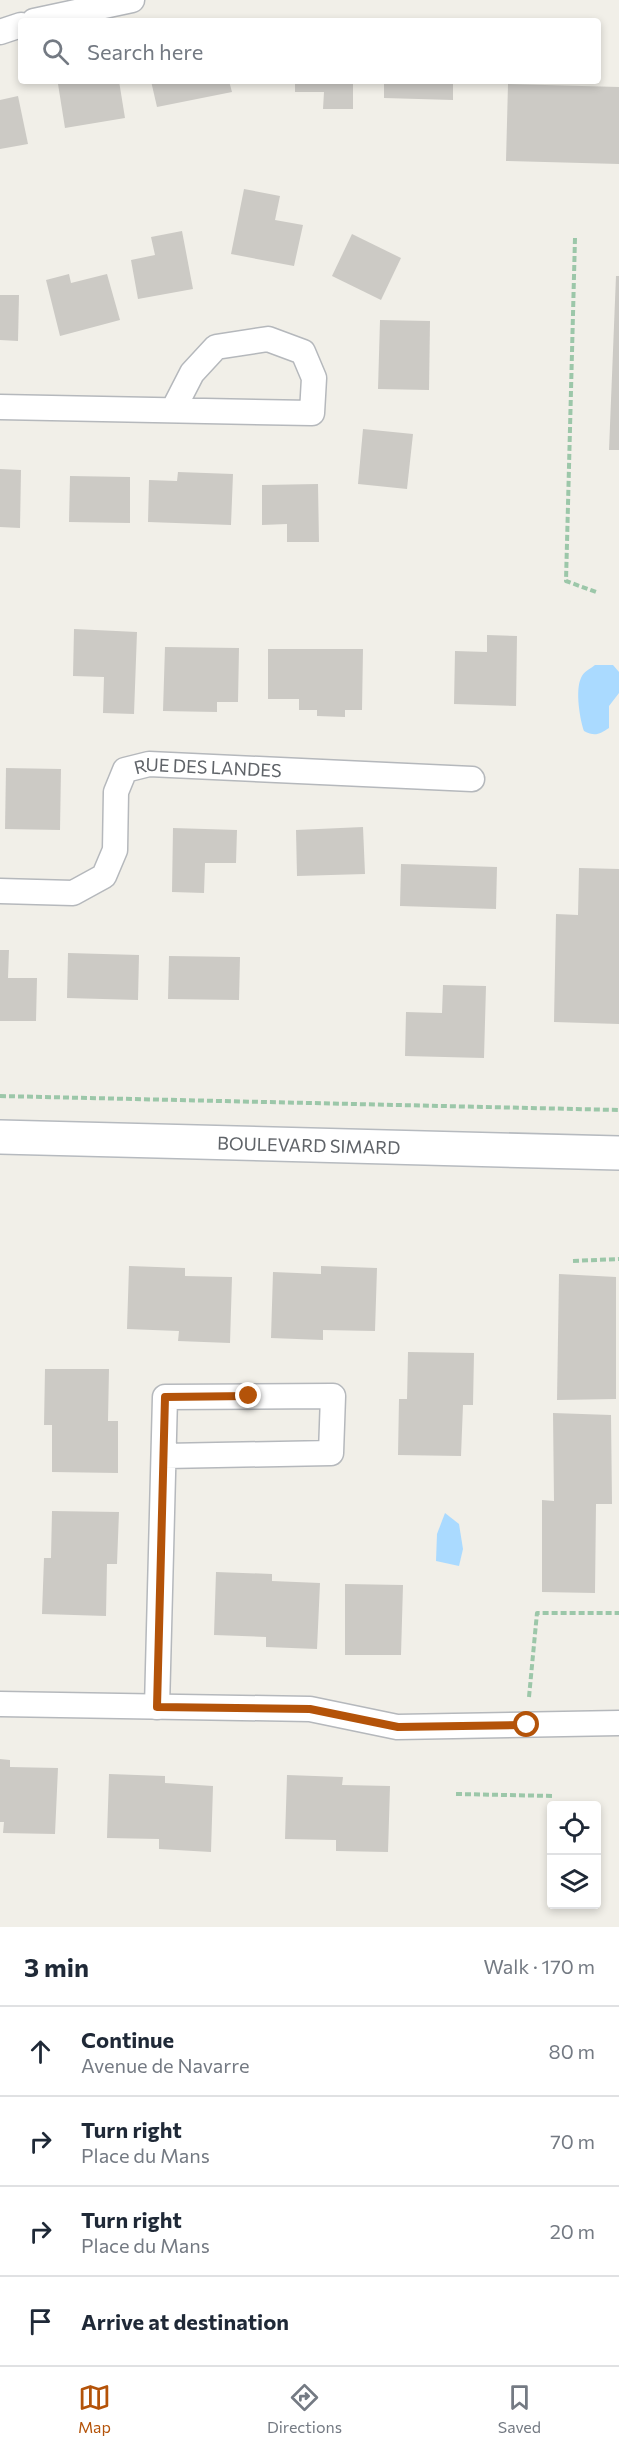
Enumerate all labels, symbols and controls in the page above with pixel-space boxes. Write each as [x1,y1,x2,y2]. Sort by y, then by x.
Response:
search box [18,18,601,84]
icon: search [39,35,72,68]
text: Search here [87,38,203,65]
street label: RUE DES LANDES [132,753,282,781]
street label: BOULEVARD SIMARD [217,1132,401,1158]
route end [235,1382,261,1408]
route start [513,1711,539,1737]
map controls [547,1801,601,1909]
button: locate [547,1801,601,1855]
button: layers [547,1855,601,1909]
text: 3 min [24,1951,89,1982]
text: Walk · 170 m [484,1954,595,1978]
text: Continue [81,2026,174,2053]
icon: ahead [24,2035,57,2068]
text: 80 m [549,2039,595,2063]
text: Avenue de Navarre [81,2053,249,2077]
text: Turn right [81,2116,182,2143]
icon: right [24,2125,57,2158]
text: 70 m [550,2129,595,2153]
text: Place du Mans [81,2143,210,2167]
text: Turn right [81,2206,182,2233]
icon: right [24,2215,57,2248]
text: 20 m [550,2219,595,2243]
text: Place du Mans [81,2233,210,2257]
icon: arrive [24,2305,57,2338]
text: Arrive at destination [81,2308,289,2335]
tab: Map [78,2381,111,2436]
tab: Directions [267,2381,342,2436]
tab: Saved [498,2381,541,2436]

